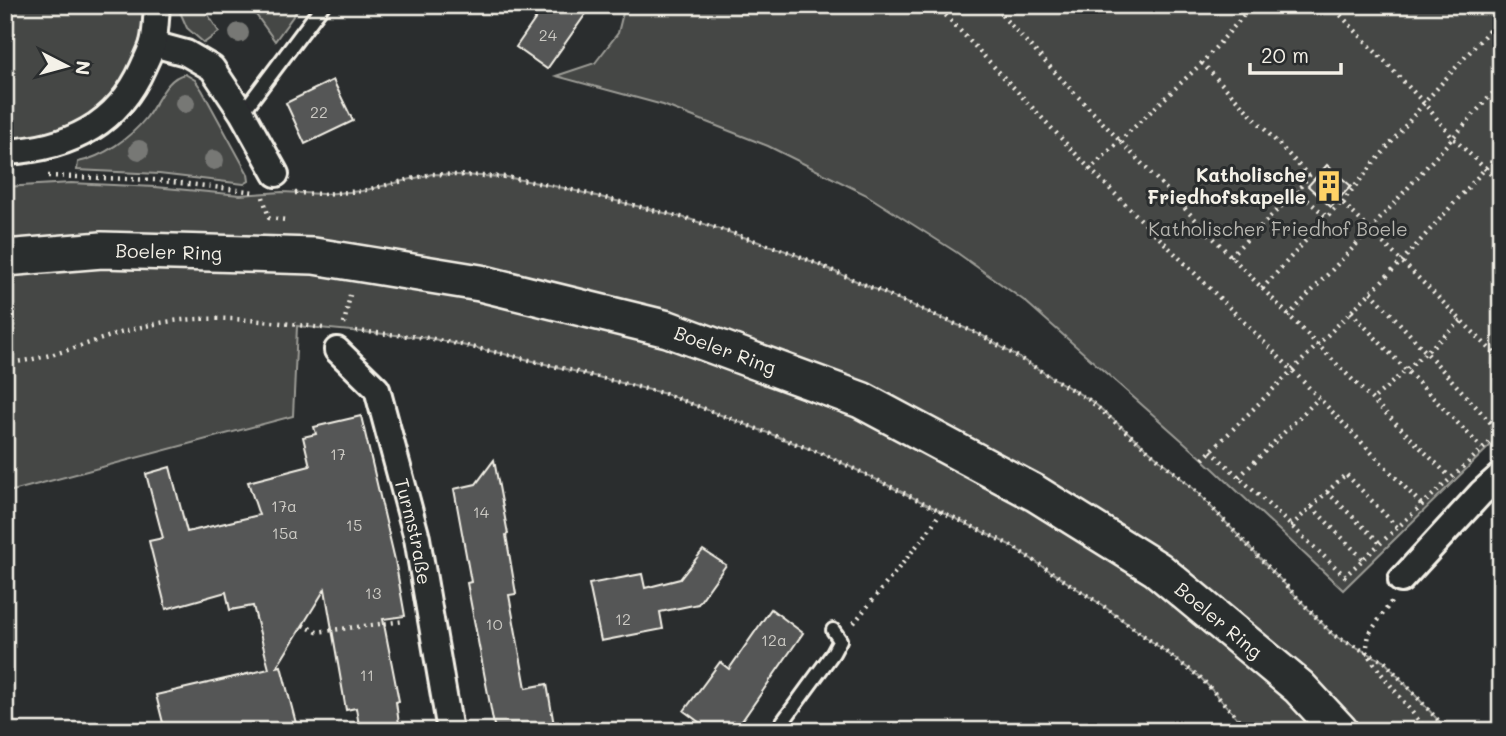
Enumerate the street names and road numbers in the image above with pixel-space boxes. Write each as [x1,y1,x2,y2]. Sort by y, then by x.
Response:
street label: Boeler Ring [115,237,222,265]
street label: Boeler Ring [671,319,780,380]
street label: Turmstraße [389,475,438,586]
street label: Boeler Ring [1170,576,1268,664]

